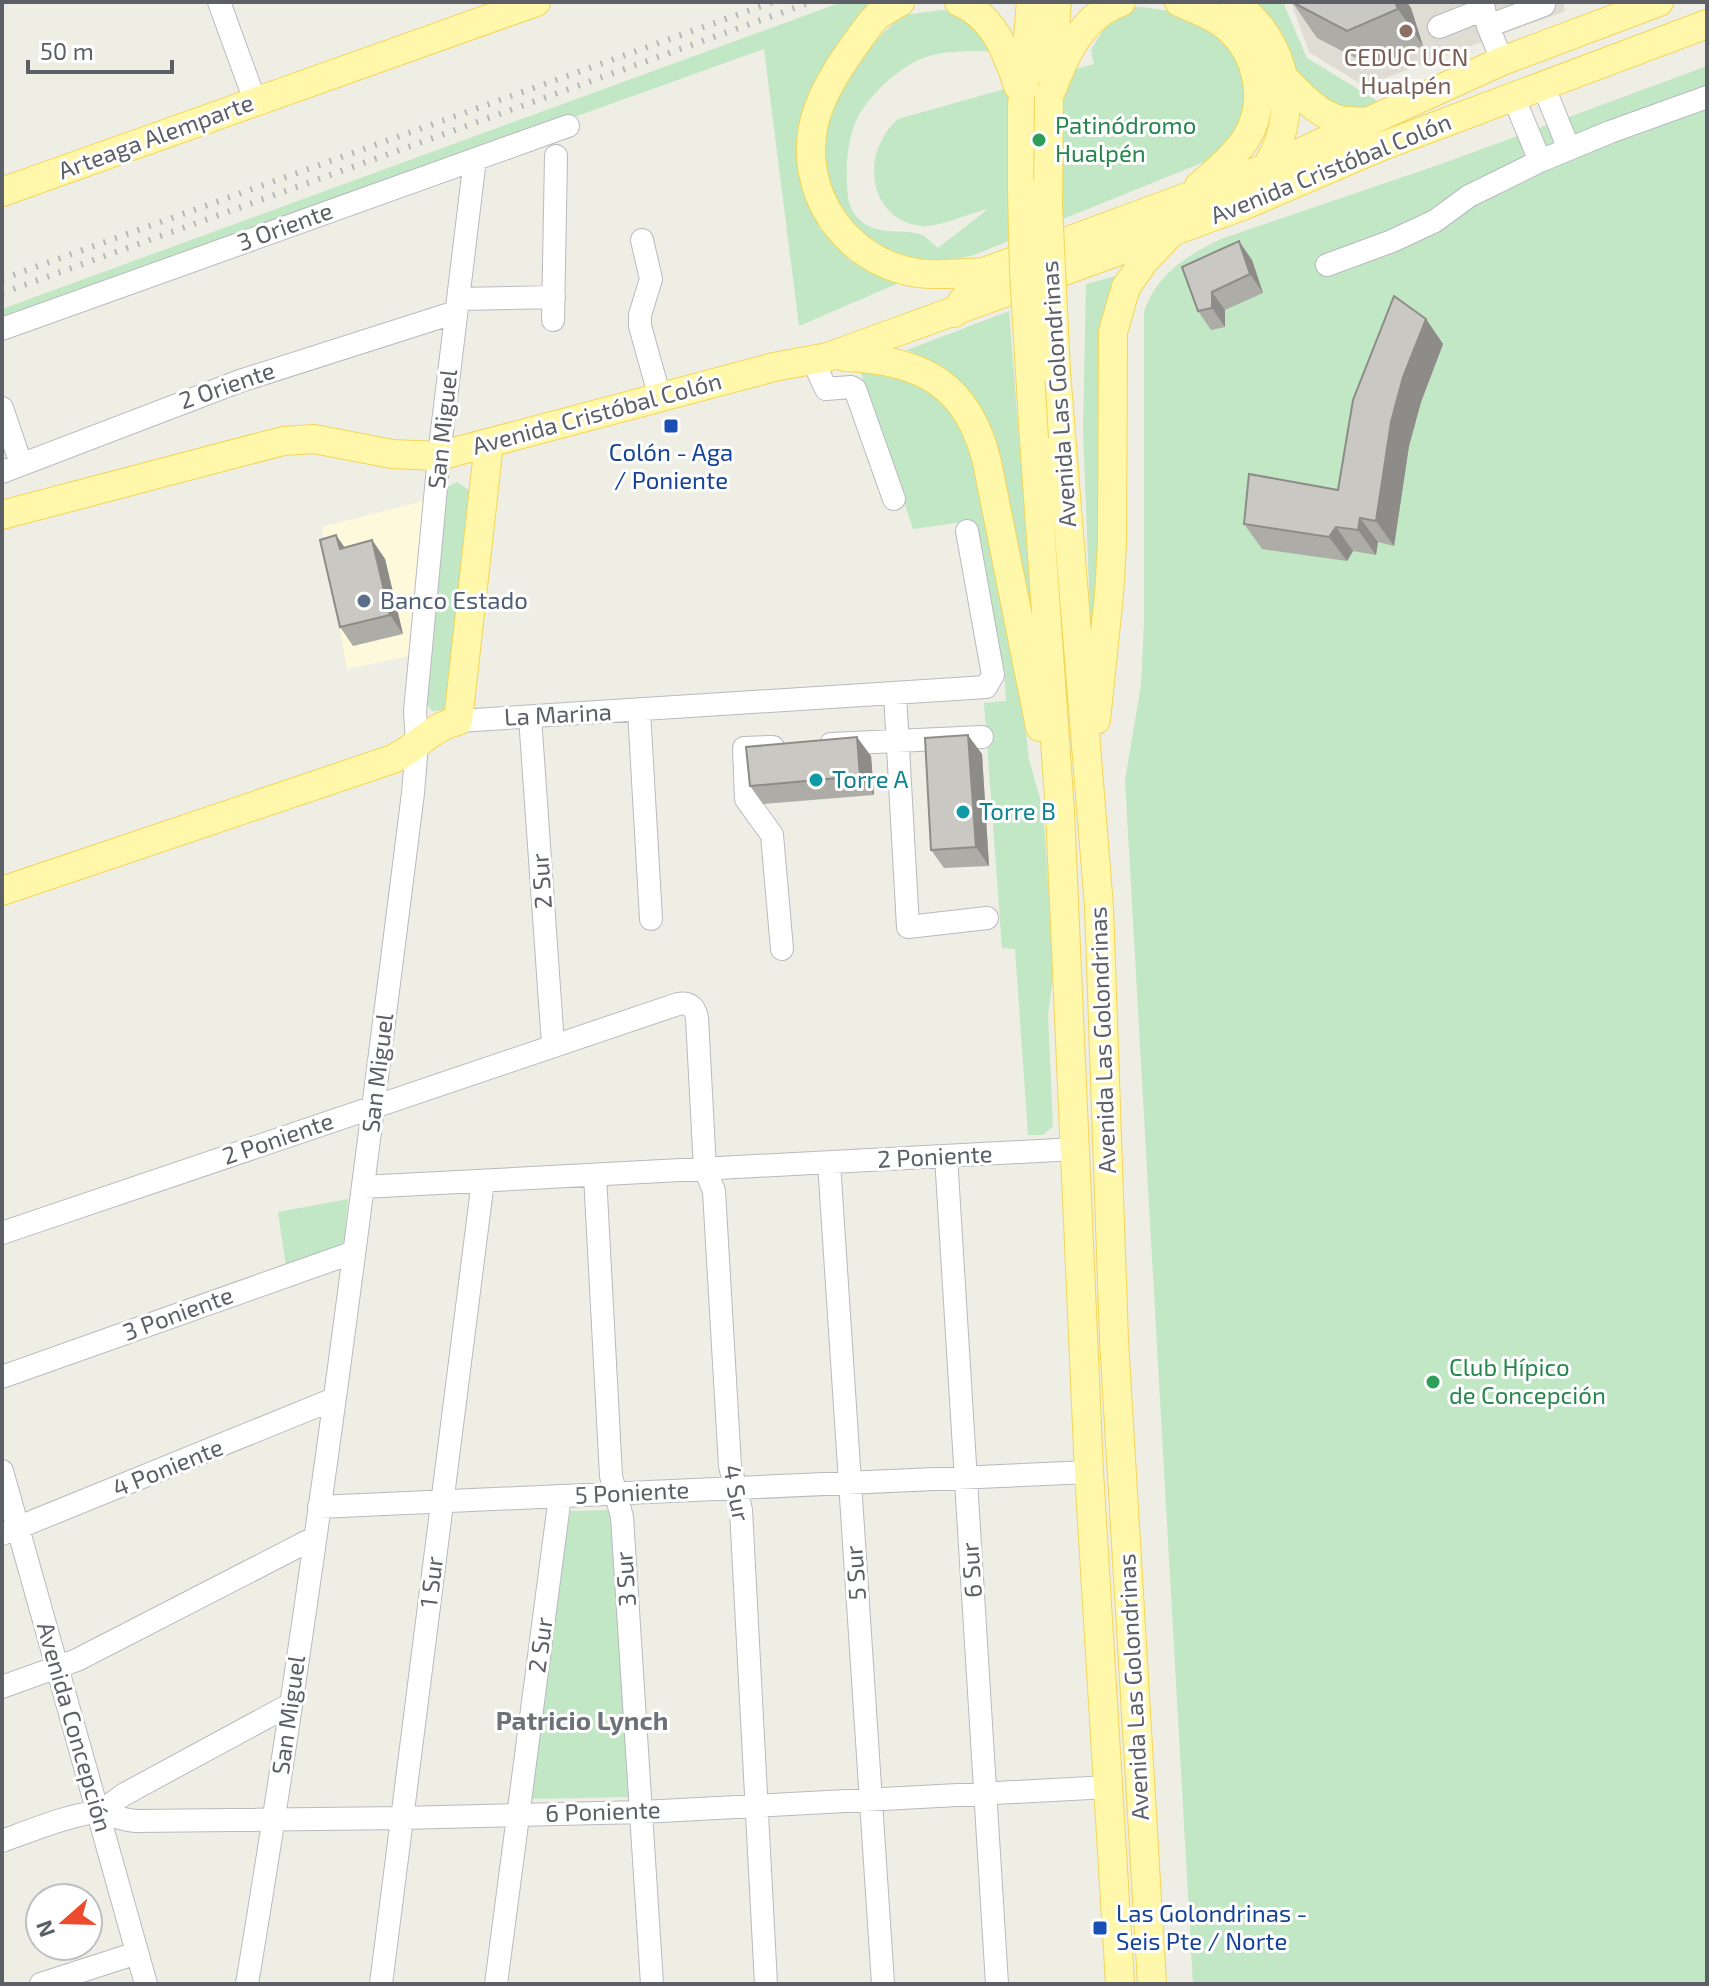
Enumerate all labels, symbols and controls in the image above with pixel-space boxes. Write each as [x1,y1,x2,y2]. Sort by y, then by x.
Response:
marker: CEDUC UCN Hualpén [1397,22,1415,40]
scale bar [28,24,172,74]
text: 50 m [40,36,94,65]
place label: CEDUC UCN Hualpén [1344,42,1468,99]
street label: Arteaga Alemparte [54,87,257,184]
street label: Avenida Cristóbal Colón [1206,106,1455,229]
place label: Patinódromo Hualpén [1055,110,1196,167]
marker: Patinódromo Hualpén [1030,131,1048,149]
street label: 3 Oriente [233,195,336,256]
street label: Avenida Las Golondrinas [1034,260,1081,528]
street label: 2 Oriente [175,355,278,414]
street label: Avenida Cristóbal Colón [469,365,725,460]
street label: San Miguel [421,368,462,490]
marker: Colón - Aga / Poniente [662,417,680,435]
place label: Colón - Aga / Poniente [609,437,733,494]
place label: Banco Estado [380,585,528,614]
marker: Banco Estado [355,592,373,610]
street label: La Marina [503,696,613,731]
place label: Torre A [832,764,908,793]
marker: Torre A [807,771,825,789]
place label: Torre B [979,796,1056,825]
marker: Torre B [954,803,972,821]
street label: 2 Sur [524,852,557,910]
street label: Avenida Las Golondrinas [1082,906,1121,1174]
street label: San Miguel [355,1011,398,1134]
street label: 2 Poniente [218,1105,337,1170]
street label: 2 Poniente [877,1138,993,1173]
street label: 3 Poniente [118,1279,237,1346]
place label: Club Hípico de Concepción [1449,1352,1606,1409]
marker: Club Hípico de Concepción [1424,1373,1442,1391]
street label: 4 Poniente [108,1431,227,1502]
street label: 4 Sur [718,1462,757,1524]
street label: 5 Poniente [574,1474,690,1509]
street label: 6 Sur [954,1541,987,1599]
street label: 5 Sur [838,1544,871,1602]
street label: 3 Sur [608,1550,641,1608]
street label: Avenida Las Golondrinas [1111,1553,1154,1821]
street label: 1 Sur [413,1554,448,1609]
street label: 2 Sur [521,1615,558,1674]
street label: Avenida Concepción [32,1618,119,1835]
street label: San Miguel [265,1653,310,1776]
district label: Patricio Lynch [496,1704,668,1736]
street label: 6 Poniente [545,1794,661,1827]
north arrow [24,1882,104,1962]
place label: Las Golondrinas - Seis Pte / Norte [1116,1898,1307,1955]
text: N [29,1917,59,1941]
marker: Las Golondrinas - Seis Pte / Norte [1091,1919,1109,1937]

